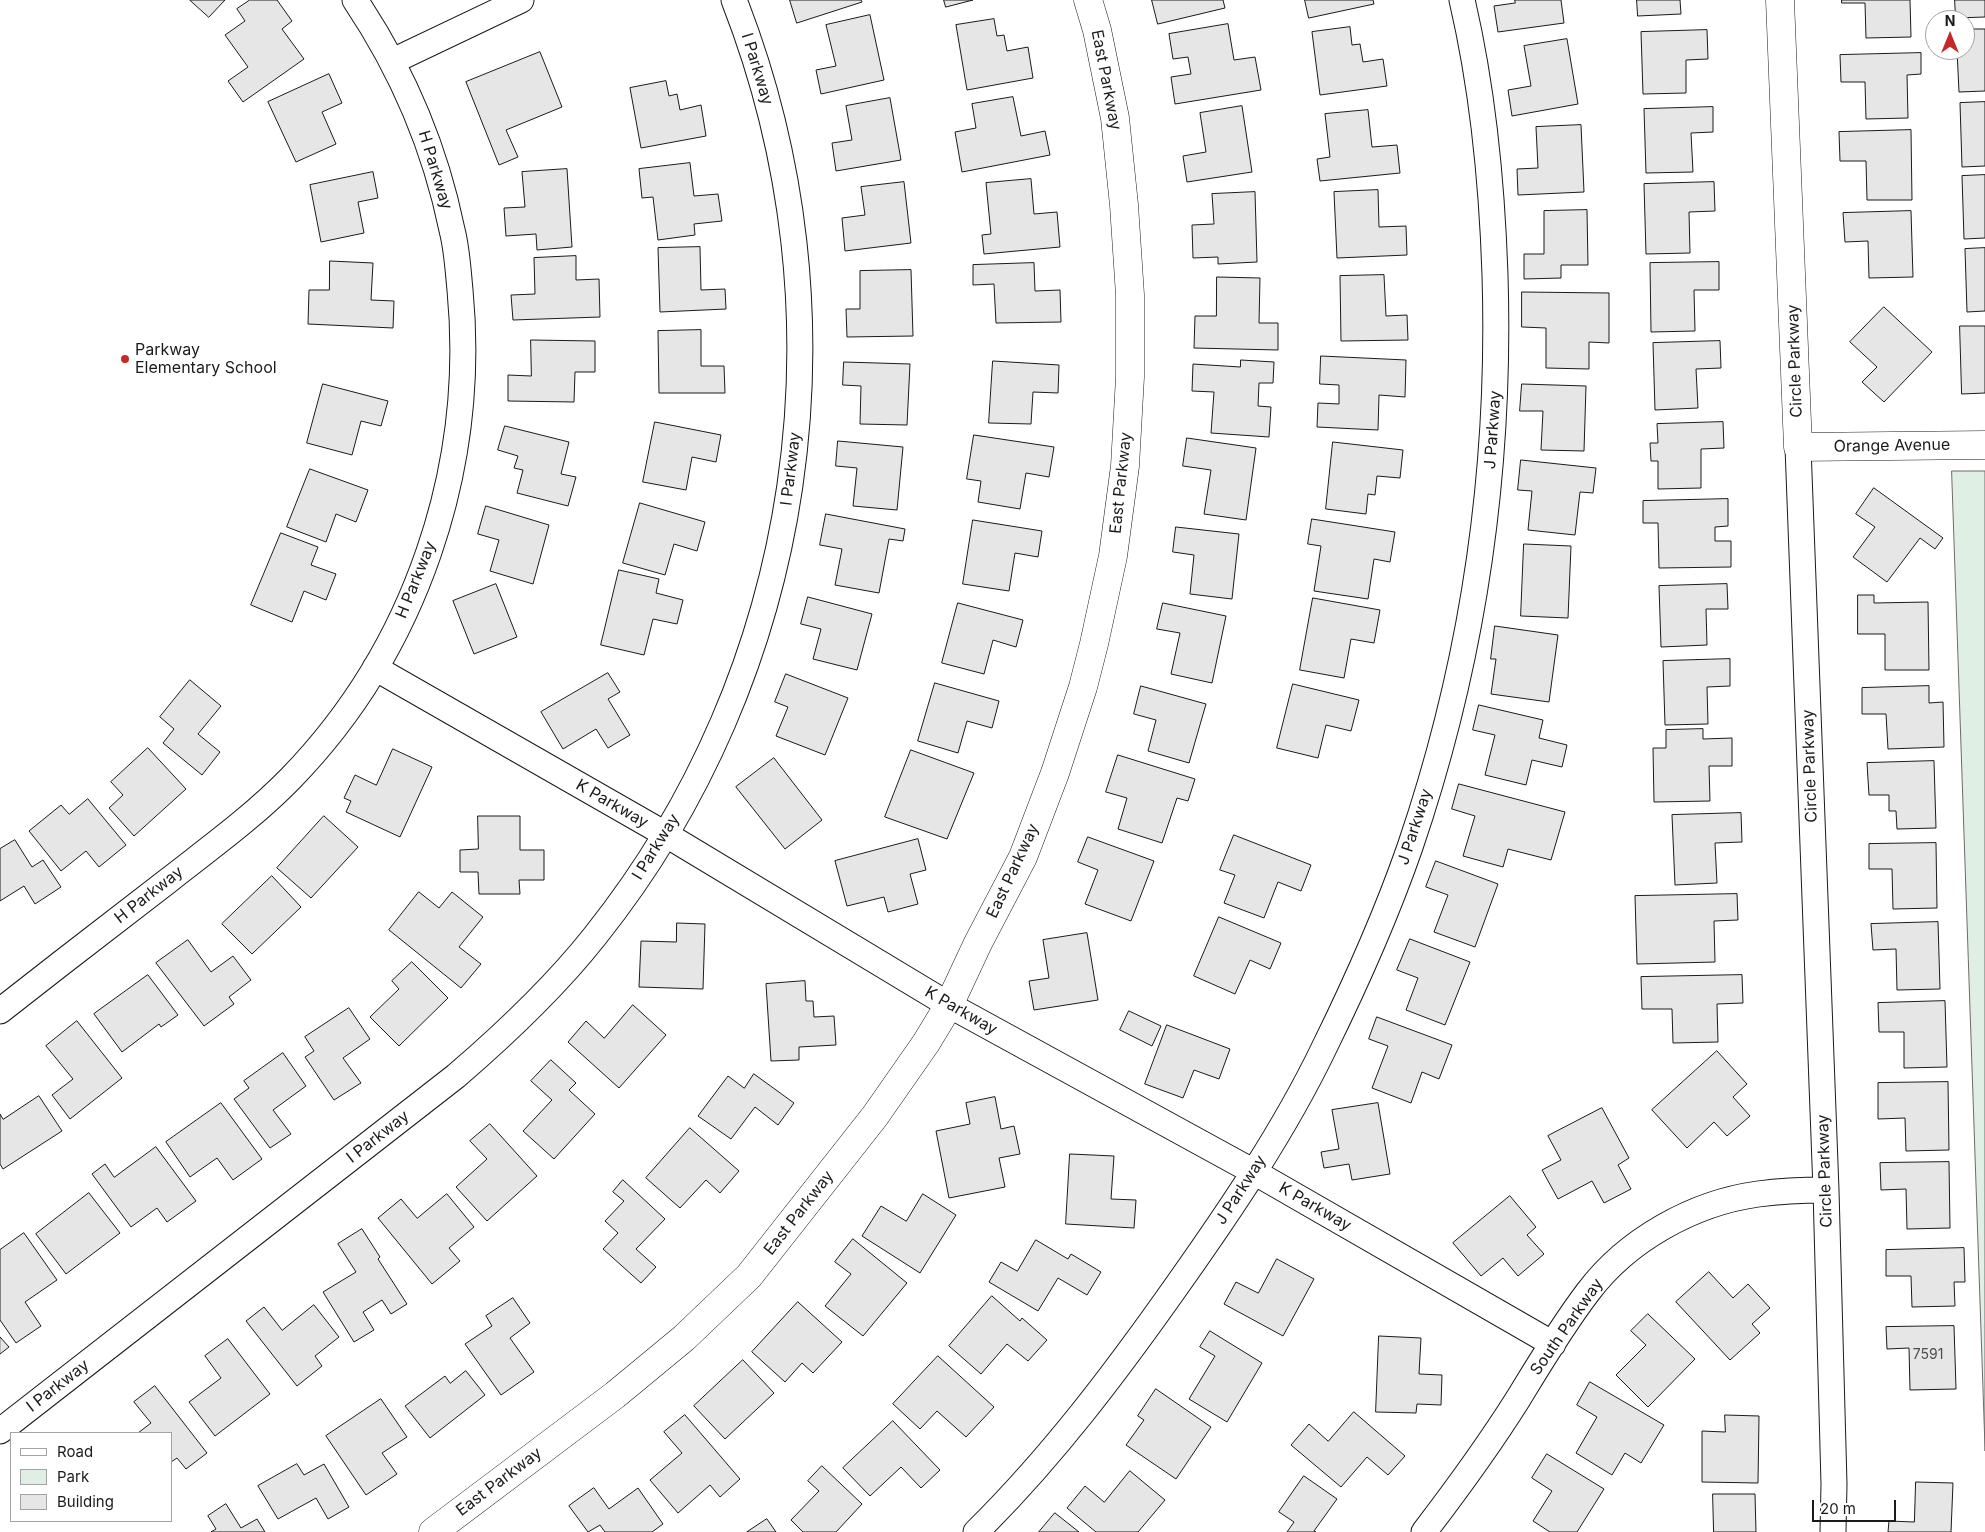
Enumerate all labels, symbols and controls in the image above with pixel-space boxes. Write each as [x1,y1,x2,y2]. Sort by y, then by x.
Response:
north arrow [1925,10,1975,60]
text: N [1945,12,1955,29]
street label: East Parkway [1087,28,1125,132]
street label: I Parkway [737,31,777,107]
street label: H Parkway [414,128,456,212]
street label: Circle Parkway [1783,304,1807,418]
place label: Parkway Elementary School [135,340,277,378]
marker: Parkway Elementary School [119,353,131,365]
street label: J Parkway [1481,390,1505,470]
street label: I Parkway [777,431,805,507]
street label: East Parkway [1106,431,1136,535]
street label: Orange Avenue [1834,435,1950,457]
street label: H Parkway [392,539,440,621]
street label: Circle Parkway [1798,709,1822,823]
street label: K Parkway [572,776,652,832]
street label: J Parkway [1394,787,1436,867]
street label: I Parkway [628,811,684,883]
street label: East Parkway [983,821,1043,921]
street label: H Parkway [111,862,187,928]
street label: K Parkway [921,983,1001,1039]
street label: I Parkway [343,1107,413,1167]
street label: Circle Parkway [1813,1114,1837,1228]
street label: J Parkway [1212,1152,1270,1228]
street label: East Parkway [760,1167,838,1259]
street label: K Parkway [1275,1179,1355,1235]
street label: South Parkway [1527,1275,1607,1379]
house number: 7591 [1913,1347,1943,1363]
street label: I Parkway [23,1356,93,1416]
legend [10,1432,172,1522]
text: Road [57,1442,93,1461]
street label: East Parkway [453,1444,545,1520]
text: Park [57,1467,89,1486]
scale bar [1815,1490,1899,1522]
text: Building [57,1492,114,1511]
text: 20 m [1820,1499,1856,1518]

